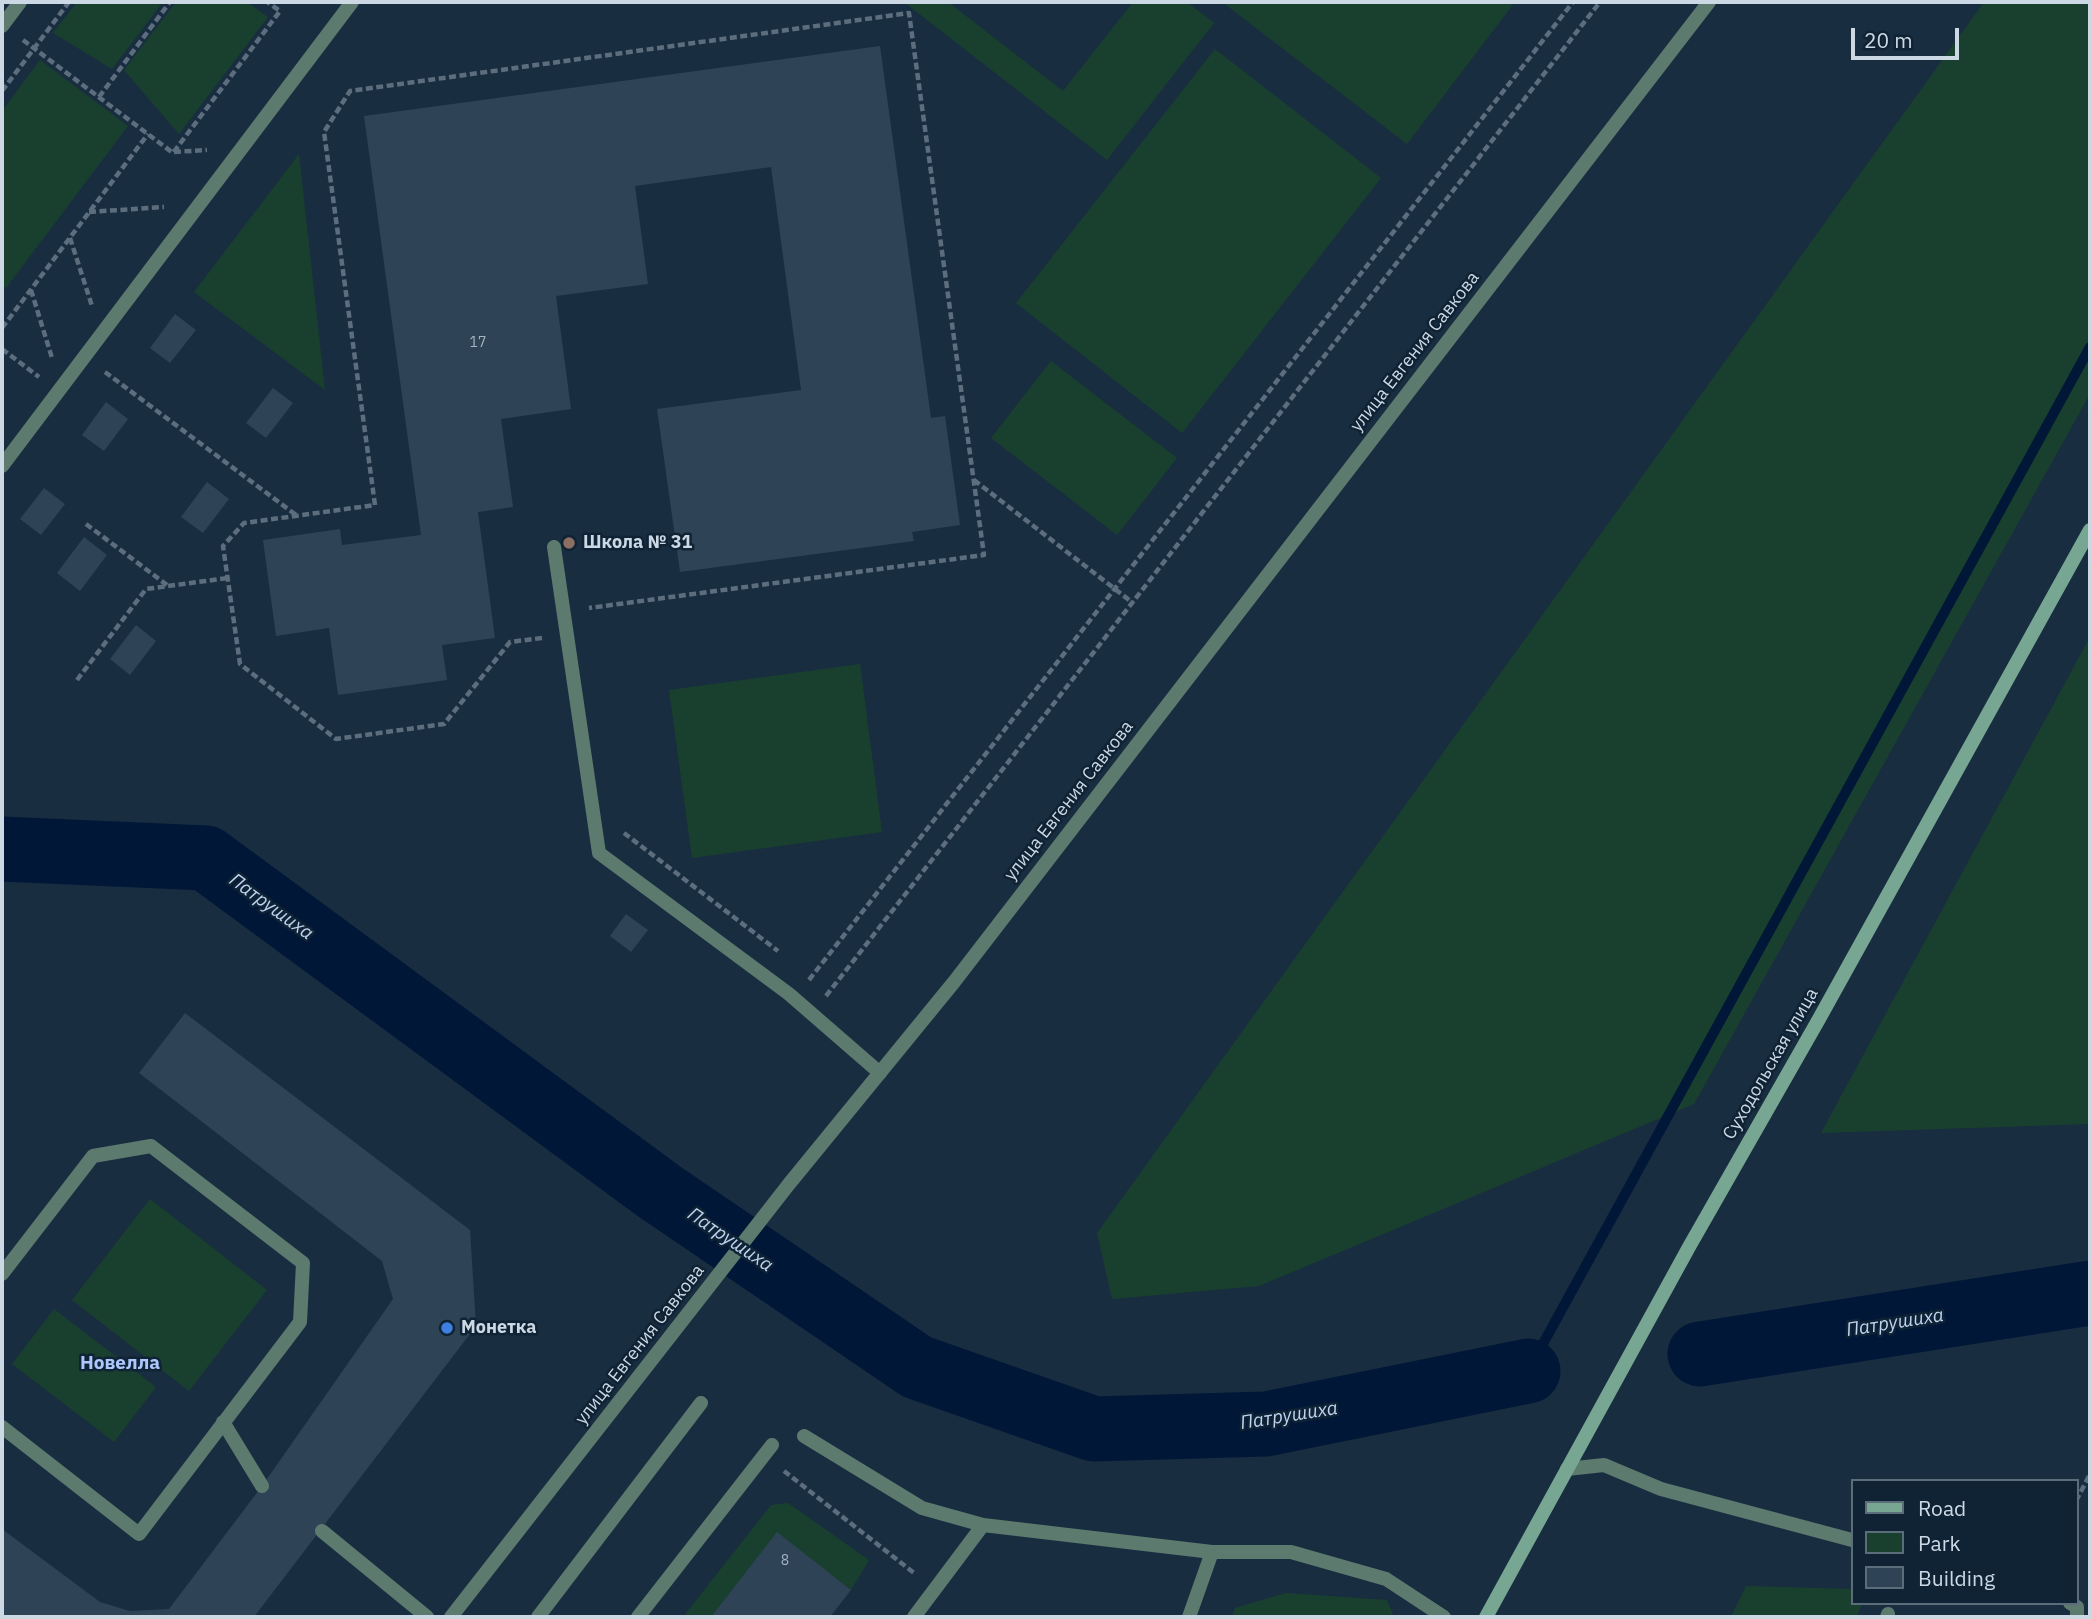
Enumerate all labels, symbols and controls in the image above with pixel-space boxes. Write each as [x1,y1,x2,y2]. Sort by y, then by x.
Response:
scale bar [1854,14,1962,58]
text: 20 m [1864,26,1913,54]
street label: улица Евгения Савкова [1346,268,1484,436]
house number: 17 [470,335,486,351]
place label: Школа № 31 [583,532,692,554]
marker: Школа № 31 [561,535,577,551]
street label: улица Евгения Савкова [1000,717,1138,885]
water label: Патрушиха [224,869,318,945]
street label: Суходольская улица [1719,984,1823,1144]
water label: Патрушиха [683,1203,777,1277]
street label: улица Евгения Савкова [571,1261,709,1429]
water label: Патрушиха [1845,1304,1945,1342]
place label: Монетка [461,1317,536,1339]
marker: Монетка [439,1320,455,1336]
district label: Новелла [80,1353,160,1375]
water label: Патрушиха [1239,1397,1339,1435]
legend [1850,1479,2078,1605]
text: Road [1918,1494,1966,1522]
text: Park [1918,1529,1961,1557]
house number: 8 [781,1553,789,1569]
text: Building [1918,1564,1995,1592]

